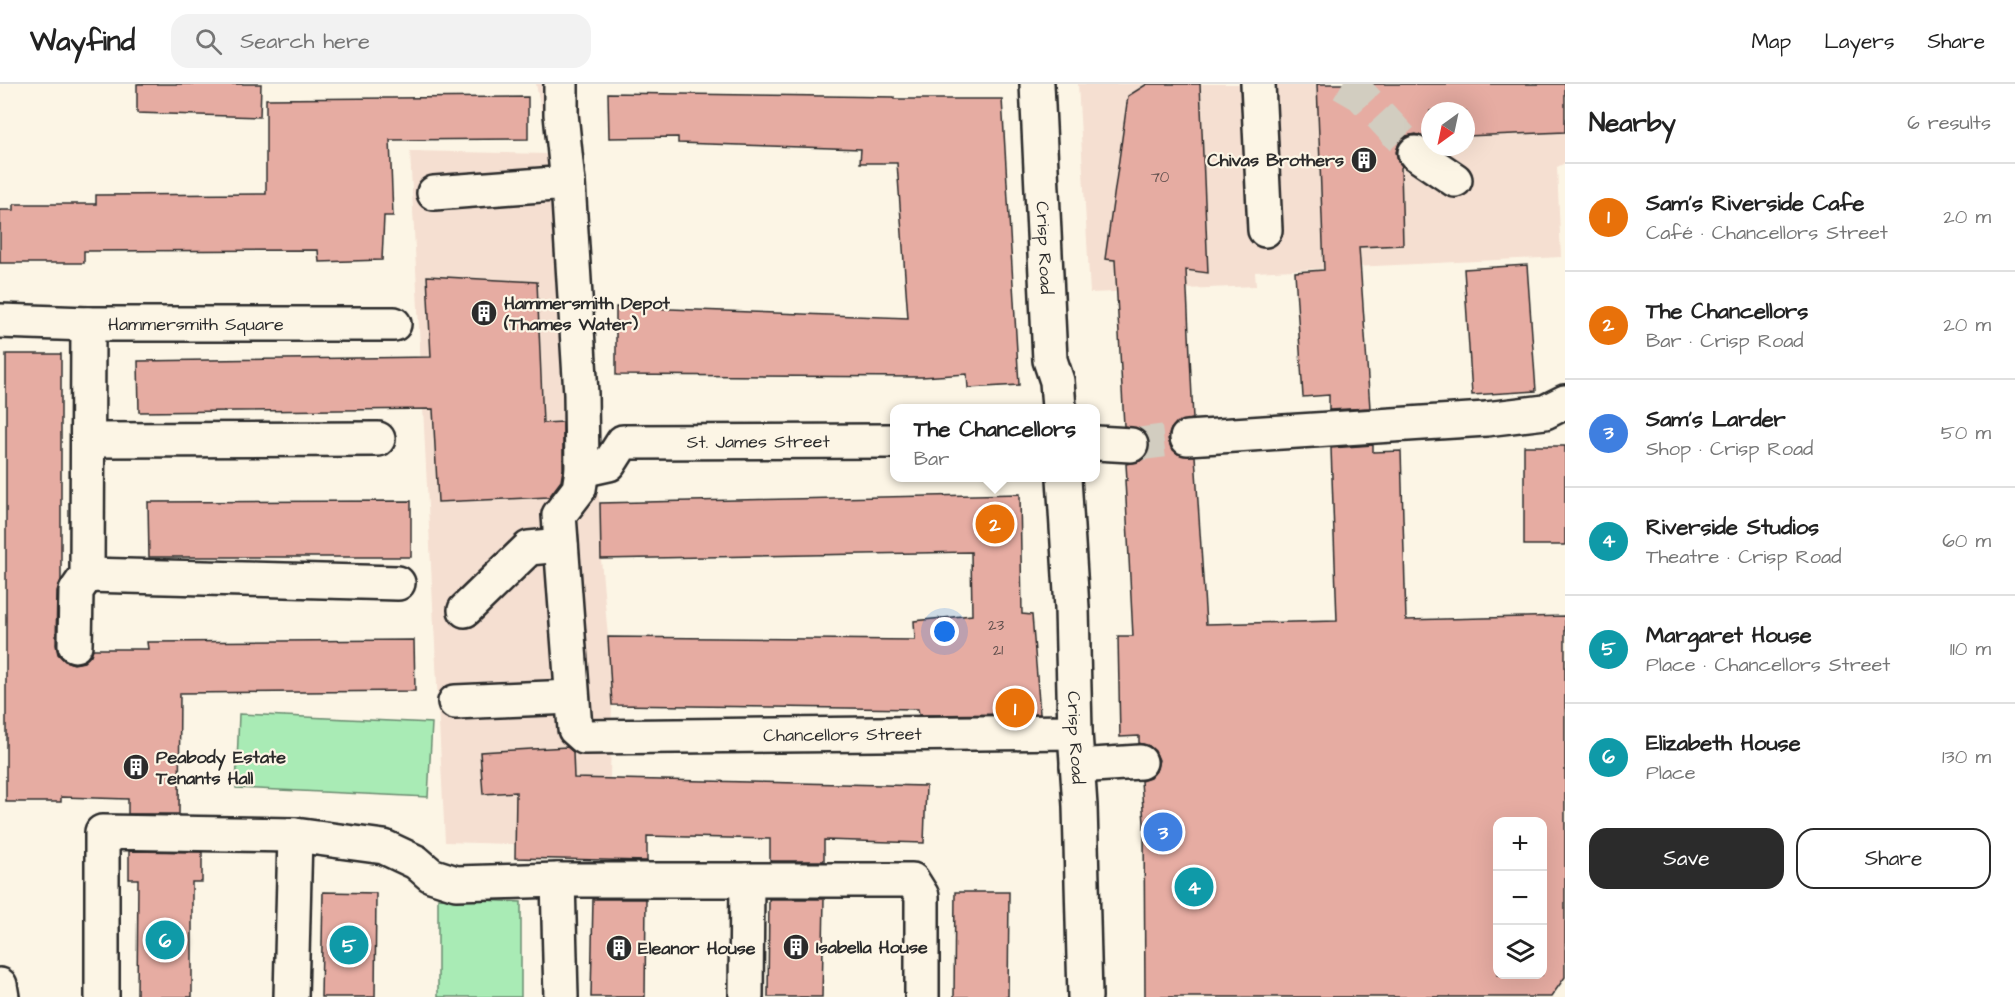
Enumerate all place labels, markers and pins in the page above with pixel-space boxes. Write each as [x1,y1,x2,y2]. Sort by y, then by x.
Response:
building icon: Chivas Brothers [1349,145,1379,175]
place label: Chivas Brothers [1207,148,1344,173]
place label: Hammersmith Depot (Thames Water) [503,291,670,337]
building icon: Hammersmith Depot (Thames Water) [469,298,499,328]
pin: 2 [976,502,1014,546]
pin: 1 [996,686,1034,730]
place label: Peabody Estate Tenants Hall [155,745,286,791]
building icon: Peabody Estate Tenants Hall [121,752,151,782]
pin: 3 [1144,810,1182,855]
pin: 4 [1174,864,1214,910]
pin: 6 [146,918,184,962]
pin: 5 [330,922,368,968]
building icon: Isabella House [781,932,811,962]
building icon: Eleanor House [604,933,634,963]
place label: Isabella House [816,935,928,960]
place label: Eleanor House [638,936,756,961]

